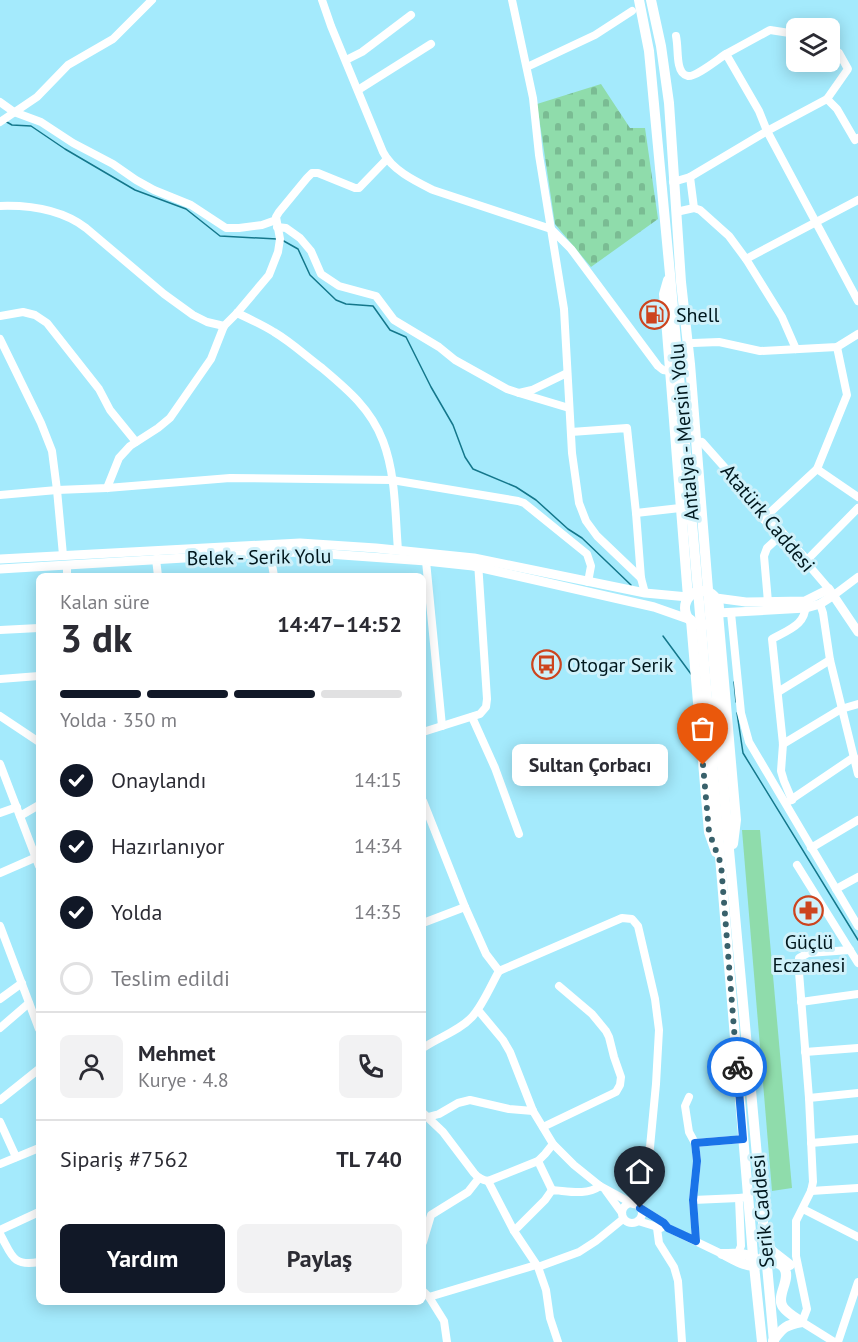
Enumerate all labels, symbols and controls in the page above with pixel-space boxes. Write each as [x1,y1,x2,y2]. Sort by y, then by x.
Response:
map controls [786,18,840,72]
button: layers [786,18,840,72]
fuel station icon: Shell [639,299,671,331]
place label: Shell [676,302,720,328]
street label: Antalya - Mersin Yolu [663,342,705,522]
street label: Atatürk Caddesi [715,459,821,577]
street label: Belek - Serik Yolu [186,543,332,571]
text: Kalan süre [60,589,150,615]
text: 14:47–14:52 [277,610,402,638]
text: 3 dk [60,612,132,663]
bus stop icon: Otogar Serik [530,649,562,681]
place label: Otogar Serik [567,652,674,678]
pin [677,703,728,765]
text: Yolda · 350 m [60,707,177,733]
icon: bag [686,712,719,745]
callout: Sultan Çorbacı [511,744,667,786]
text: Sultan Çorbacı [529,752,651,778]
icon: check [60,764,93,797]
text: Onaylandı [111,766,206,794]
text: 14:15 [354,767,402,793]
icon: check [60,830,93,863]
text: Hazırlanıyor [111,832,224,860]
text: 14:34 [354,833,402,859]
pharmacy icon: Güçlü Eczanesi [793,895,825,927]
icon: check [60,896,93,929]
text: Yolda [111,898,162,926]
text: 14:35 [354,899,402,925]
place label: Güçlü Eczanesi [772,929,846,978]
text: Teslim edildi [111,964,230,992]
button: person [60,1035,123,1098]
button: phone [339,1035,402,1098]
courier [707,1037,767,1097]
text: Mehmet [138,1039,215,1067]
icon: bike [721,1051,754,1084]
text: Kurye · 4.8 [138,1067,229,1093]
text: Sipariş #7562 [60,1145,189,1173]
text: TL 740 [336,1145,402,1173]
pin [614,1146,665,1208]
street label: Serik Caddesi [744,1153,780,1269]
icon: home [623,1155,656,1188]
button: Yardım [60,1224,225,1293]
button: Paylaş [237,1224,402,1293]

